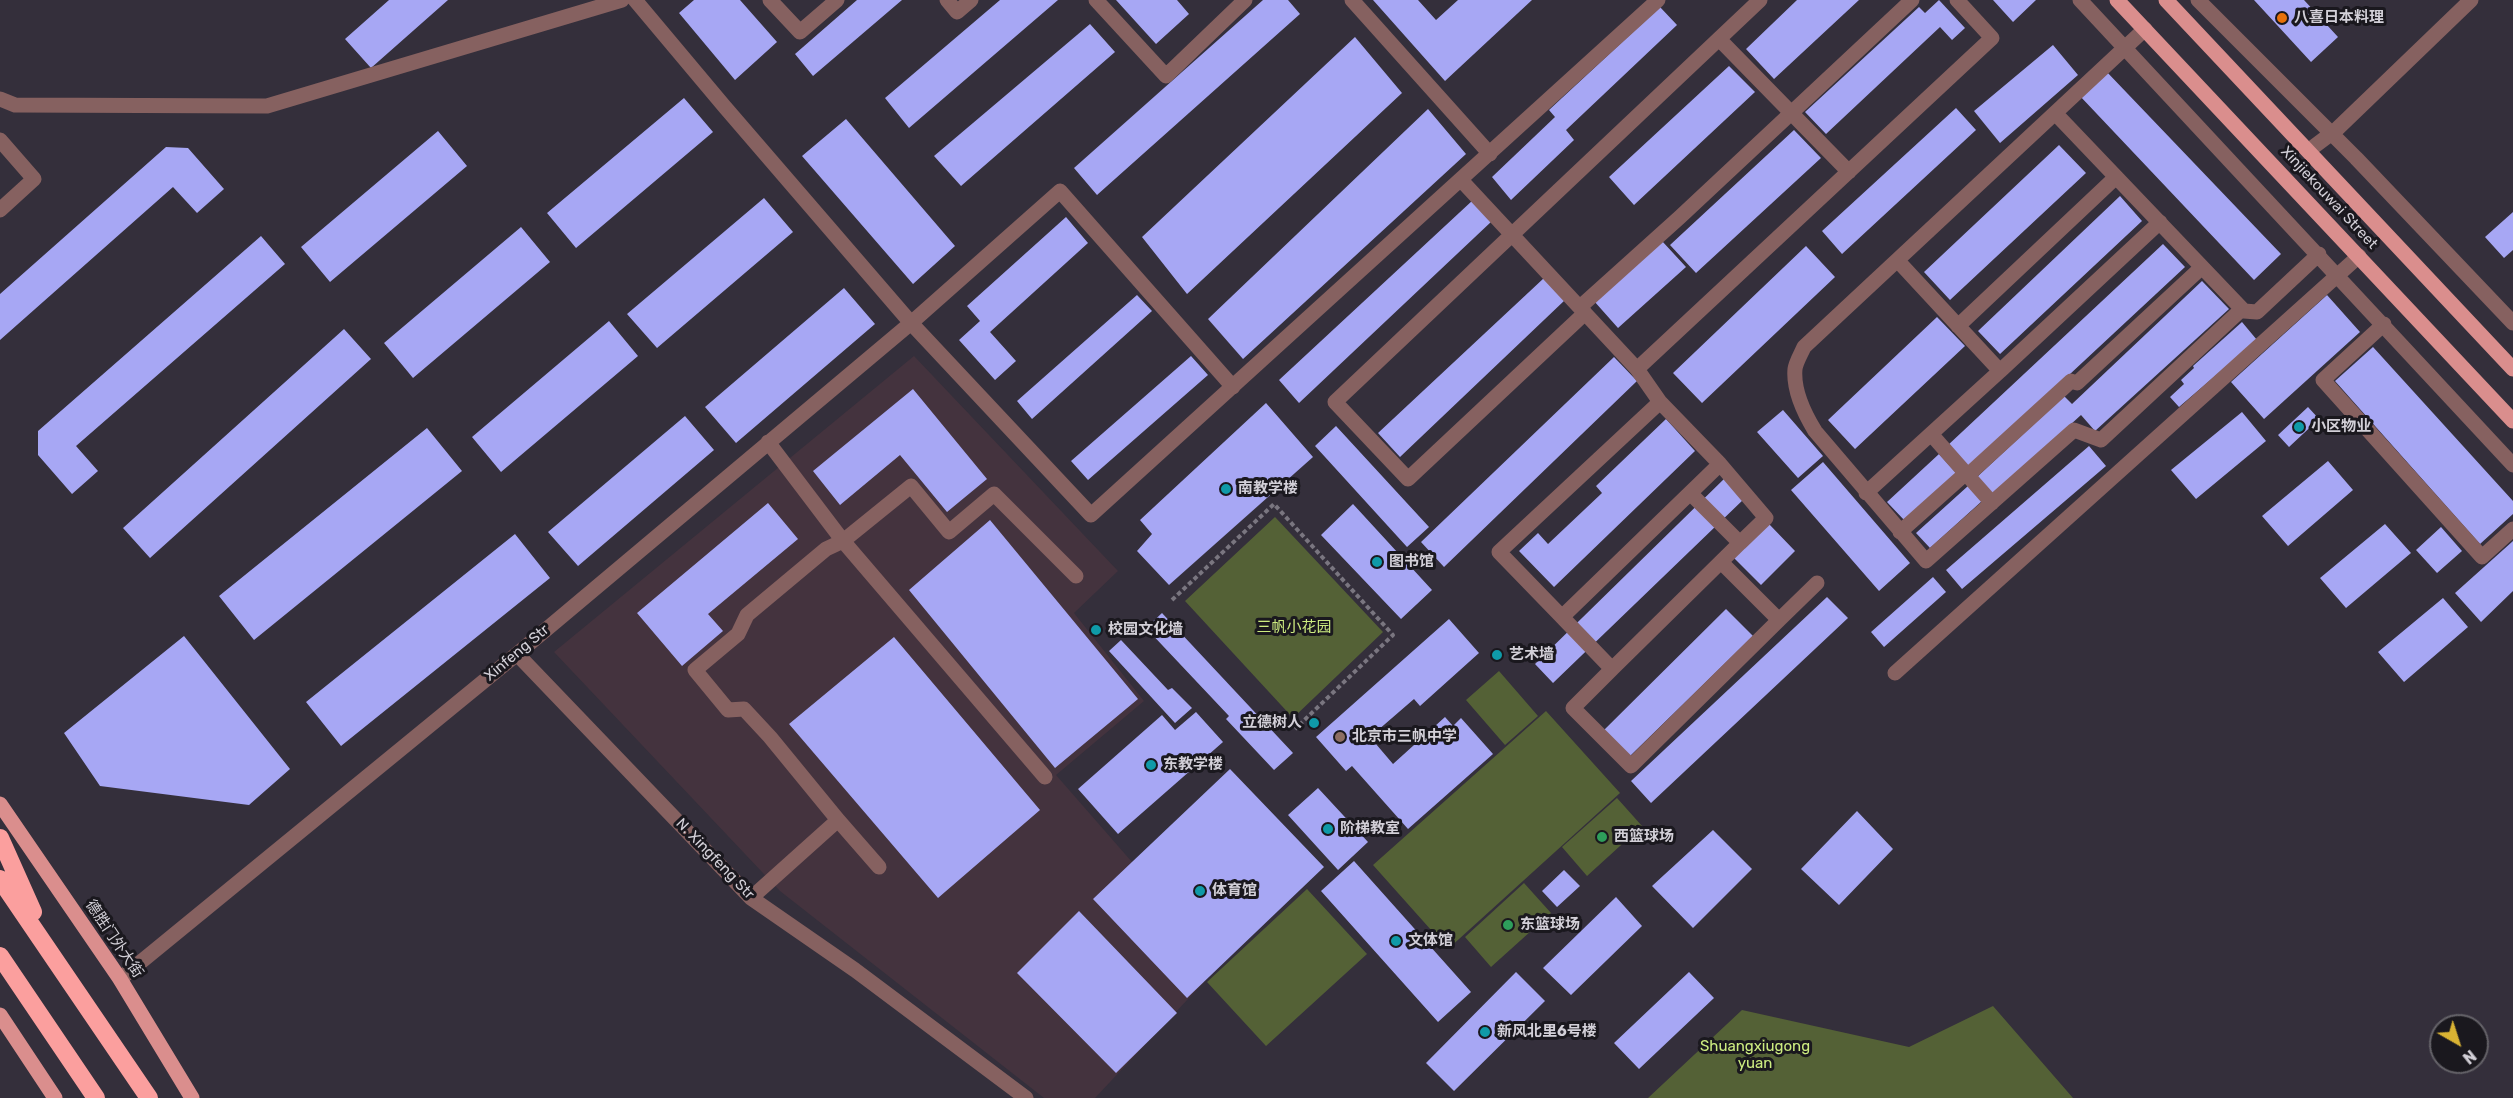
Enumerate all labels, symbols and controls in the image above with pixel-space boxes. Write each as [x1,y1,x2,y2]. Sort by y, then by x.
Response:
place label: 八喜日本料理 [2294,9,2384,27]
marker: 八喜日本料理 [2275,11,2289,25]
street label: Xinjiekouwai Street [2277,143,2381,253]
place label: 小区物业 [2311,418,2371,436]
marker: 小区物业 [2292,420,2306,434]
place label: 南教学楼 [1238,480,1298,498]
marker: 南教学楼 [1219,482,1233,496]
place label: 图书馆 [1389,553,1434,571]
marker: 图书馆 [1370,555,1384,569]
park label: 三帆小花园 [1257,619,1331,637]
street label: Xinfeng Str [481,621,553,685]
place label: 校园文化墙 [1108,621,1183,639]
marker: 校园文化墙 [1089,623,1103,637]
place label: 艺术墙 [1509,646,1554,664]
marker: 艺术墙 [1490,648,1504,662]
place label: 立德树人 [1242,714,1302,732]
marker: 立德树人 [1307,716,1321,730]
place label: 北京市三帆中学 [1352,728,1457,746]
marker: 北京市三帆中学 [1333,730,1347,744]
place label: 东教学楼 [1163,756,1223,774]
marker: 东教学楼 [1144,758,1158,772]
street label: N. Xingfeng Str [672,815,758,903]
place label: 阶梯教室 [1340,820,1400,838]
marker: 阶梯教室 [1321,822,1335,836]
place label: 西篮球场 [1614,828,1674,846]
marker: 西篮球场 [1595,830,1609,844]
place label: 体育馆 [1212,882,1257,900]
marker: 体育馆 [1193,884,1207,898]
street label: 德胜门外大街 [81,897,147,981]
place label: 东篮球场 [1520,916,1580,934]
marker: 东篮球场 [1501,918,1515,932]
place label: 文体馆 [1408,932,1453,950]
marker: 文体馆 [1389,934,1403,948]
north arrow [2429,1014,2489,1074]
place label: 新风北里6号楼 [1497,1023,1597,1041]
marker: 新风北里6号楼 [1478,1025,1492,1039]
park label: Shuangxiugong yuan [1700,1038,1810,1073]
text: N [2459,1046,2480,1068]

